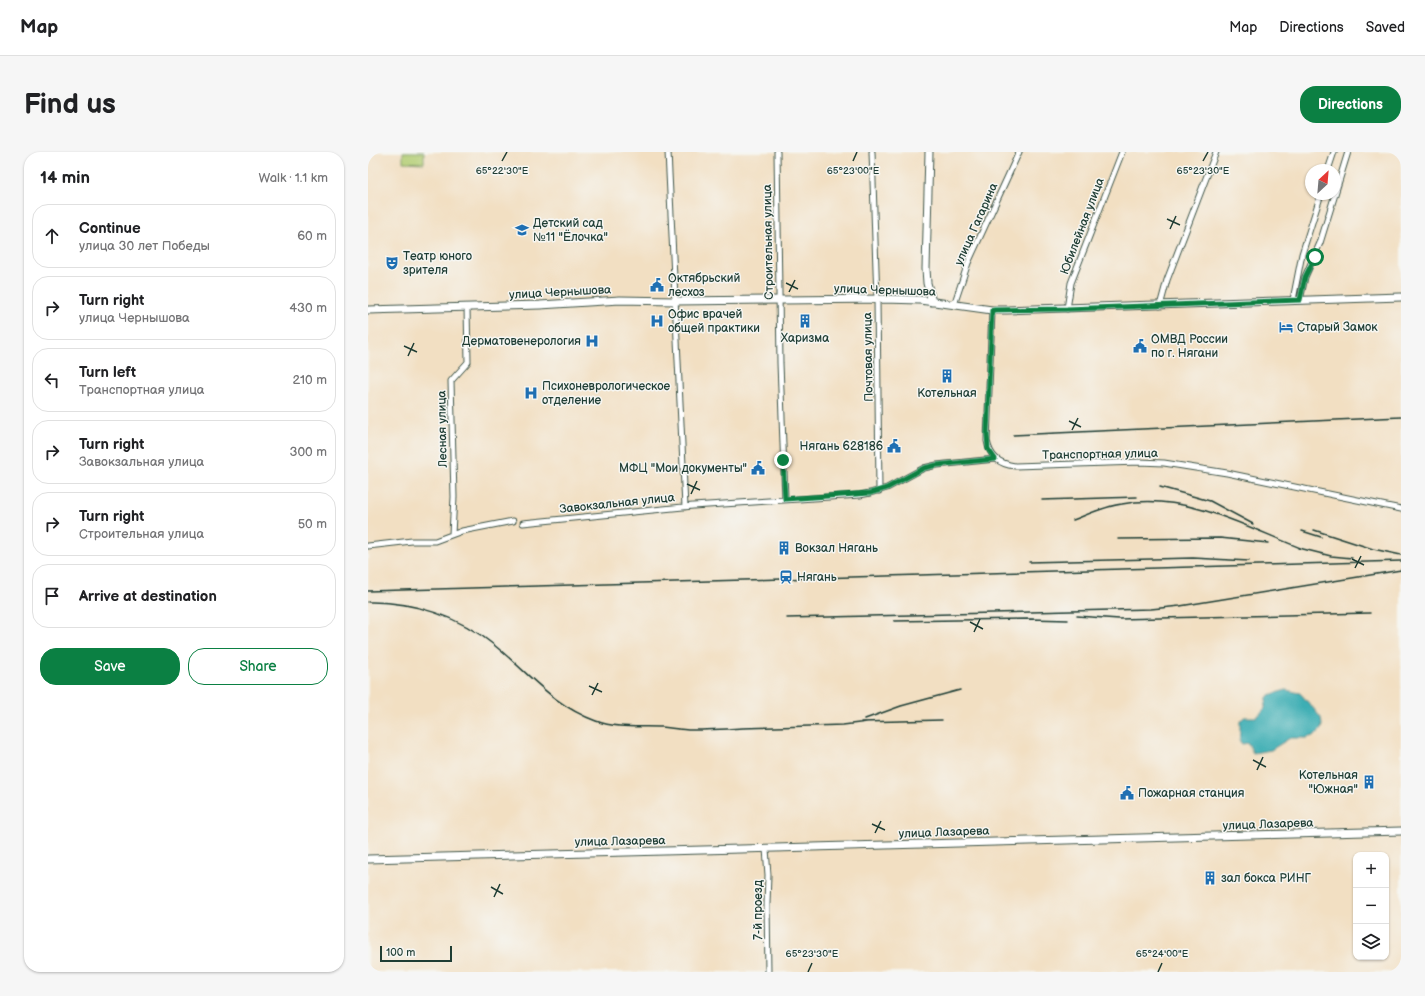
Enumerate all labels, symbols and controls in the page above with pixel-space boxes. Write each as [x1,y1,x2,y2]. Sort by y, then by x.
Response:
text: Map [20,16,58,39]
text: Map [1229,19,1257,36]
text: Directions [1279,19,1344,36]
text: Saved [1366,19,1405,36]
button: Directions [1300,86,1401,123]
text: Find us [24,88,116,121]
north arrow [1305,164,1341,200]
text: 65°22'30"E [476,165,529,177]
text: 65°23'00"E [827,165,880,177]
text: 65°23'30"E [1177,165,1230,177]
text: 14 min [40,168,90,188]
text: Walk · 1.1 km [259,170,328,186]
street label: Юбилейная улица [1057,176,1108,277]
street label: улица Гагарина [952,181,1001,268]
street label: Строительная улица [760,184,777,300]
place label: Детский сад №11 "Ёлочка" [533,216,608,245]
text: Continue [79,219,141,238]
school or university icon: Детский сад №11 "Ёлочка" [514,222,530,238]
icon: ahead [41,225,63,247]
text: 60 m [297,228,327,244]
text: улица 30 лет Победы [79,238,210,254]
route start [1306,248,1324,266]
place label: Театр юного зрителя [403,249,472,278]
theatre icon: Театр юного зрителя [384,255,400,271]
place label: Октябрьский лесхоз [668,271,741,300]
public building icon: Октябрьский лесхоз [649,277,665,293]
street label: улица Чернышова [834,281,936,300]
street label: улица Чернышова [509,282,611,303]
text: Turn right [79,291,144,310]
icon: right [41,297,63,319]
text: 430 m [289,300,327,316]
place label: Офис врачей общей практики [668,307,760,336]
text: улица Чернышова [79,310,190,326]
street label: Почтовая улица [860,312,877,402]
hospital icon: Офис врачей общей практики [649,313,665,329]
building icon: Харизма [797,313,813,329]
hotel icon: Старый Замок [1278,319,1294,335]
place label: Старый Замок [1297,320,1378,335]
place label: Харизма [781,331,829,346]
place label: ОМВД России по г. Нягани [1151,332,1228,361]
hospital icon: Дерматовенерология [584,333,600,349]
place label: Дерматовенерология [462,334,581,349]
public building icon: ОМВД России по г. Нягани [1132,338,1148,354]
text: Turn left [79,363,136,382]
building icon: Котельная [939,368,955,384]
icon: left [41,369,63,391]
text: 210 m [293,372,327,388]
place label: Психоневрологическое отделение [542,379,671,408]
text: Транспортная улица [79,382,204,398]
hospital icon: Психоневрологическое отделение [523,385,539,401]
place label: Котельная [917,386,977,401]
street label: Лесная улица [434,390,451,469]
text: Turn right [79,435,144,454]
public building icon: Нягань 628186 [886,438,902,454]
place label: Нягань 628186 [800,439,883,454]
icon: right [41,441,63,463]
text: 300 m [289,444,327,460]
street label: Транспортная улица [1042,446,1158,463]
route end [774,451,792,469]
text: Завокзальная улица [79,454,204,470]
public building icon: МФЦ "Мои документы" [750,460,766,476]
place label: МФЦ "Мои документы" [619,461,747,476]
street label: Завокзальная улица [559,490,675,517]
text: Turn right [79,507,144,526]
icon: right [41,513,63,535]
text: 50 m [298,516,327,532]
text: Строительная улица [79,526,204,542]
building icon: Вокзал Нягань [776,540,792,556]
place label: Вокзал Нягань [795,541,878,556]
station icon: Нягань [778,569,794,585]
place label: Нягань [797,570,837,585]
icon: arrive [41,585,63,607]
text: Arrive at destination [79,587,217,606]
button: Save [40,648,180,685]
button: Share [188,648,328,685]
place label: Котельная "Южная" [1299,768,1358,797]
building icon: Котельная "Южная" [1361,774,1377,790]
public building icon: Пожарная станция [1119,785,1135,801]
place label: Пожарная станция [1138,786,1245,801]
street label: улица Лазарева [1222,815,1314,834]
street label: улица Лазарева [898,823,990,842]
street label: улица Лазарева [574,833,666,850]
map controls [1353,852,1389,960]
button: + [1353,852,1389,888]
building icon: зал бокса РИНГ [1202,870,1218,886]
place label: зал бокса РИНГ [1221,871,1312,886]
street label: 7-й проезд [751,879,766,940]
button: − [1353,888,1389,924]
button: layers [1353,924,1389,960]
scale bar [380,944,452,963]
text: 100 m [386,946,415,959]
text: 65°23'30"E [786,948,839,960]
text: 65°24'00"E [1136,948,1189,960]

